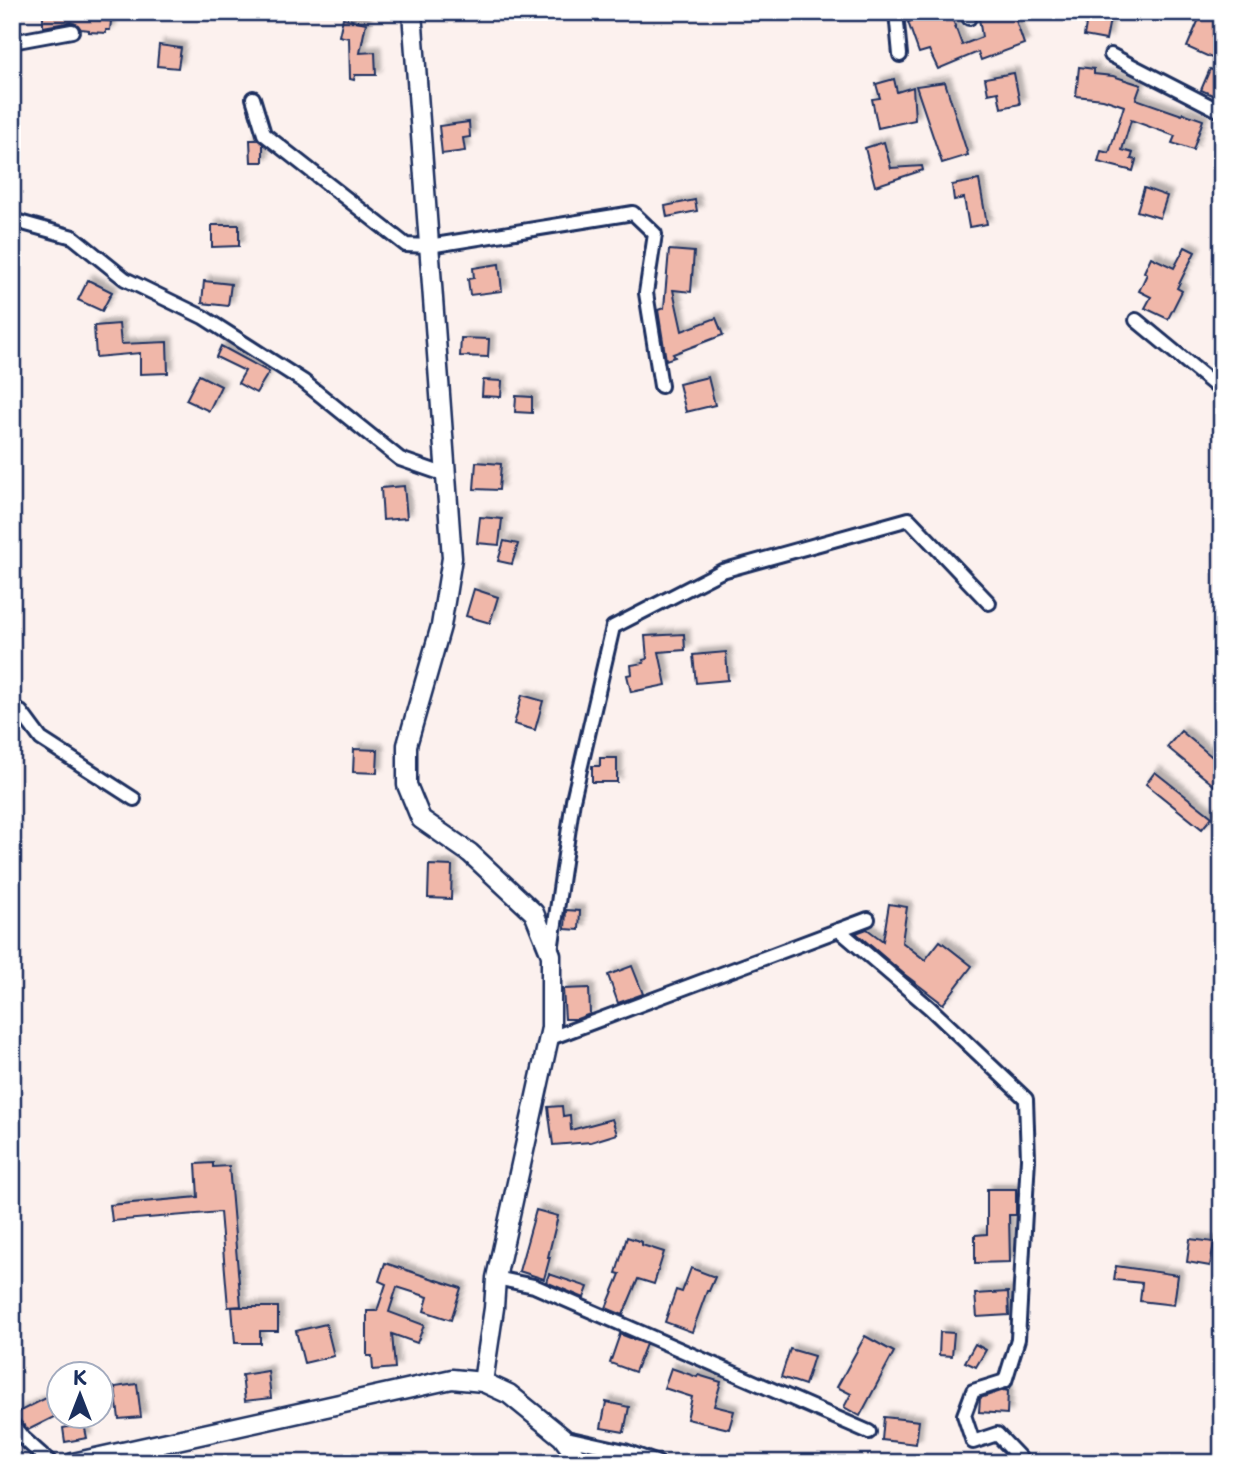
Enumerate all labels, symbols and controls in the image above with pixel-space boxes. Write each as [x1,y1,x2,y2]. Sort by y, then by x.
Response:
north arrow [46,1360,116,1430]
text: K [73,1363,87,1391]

